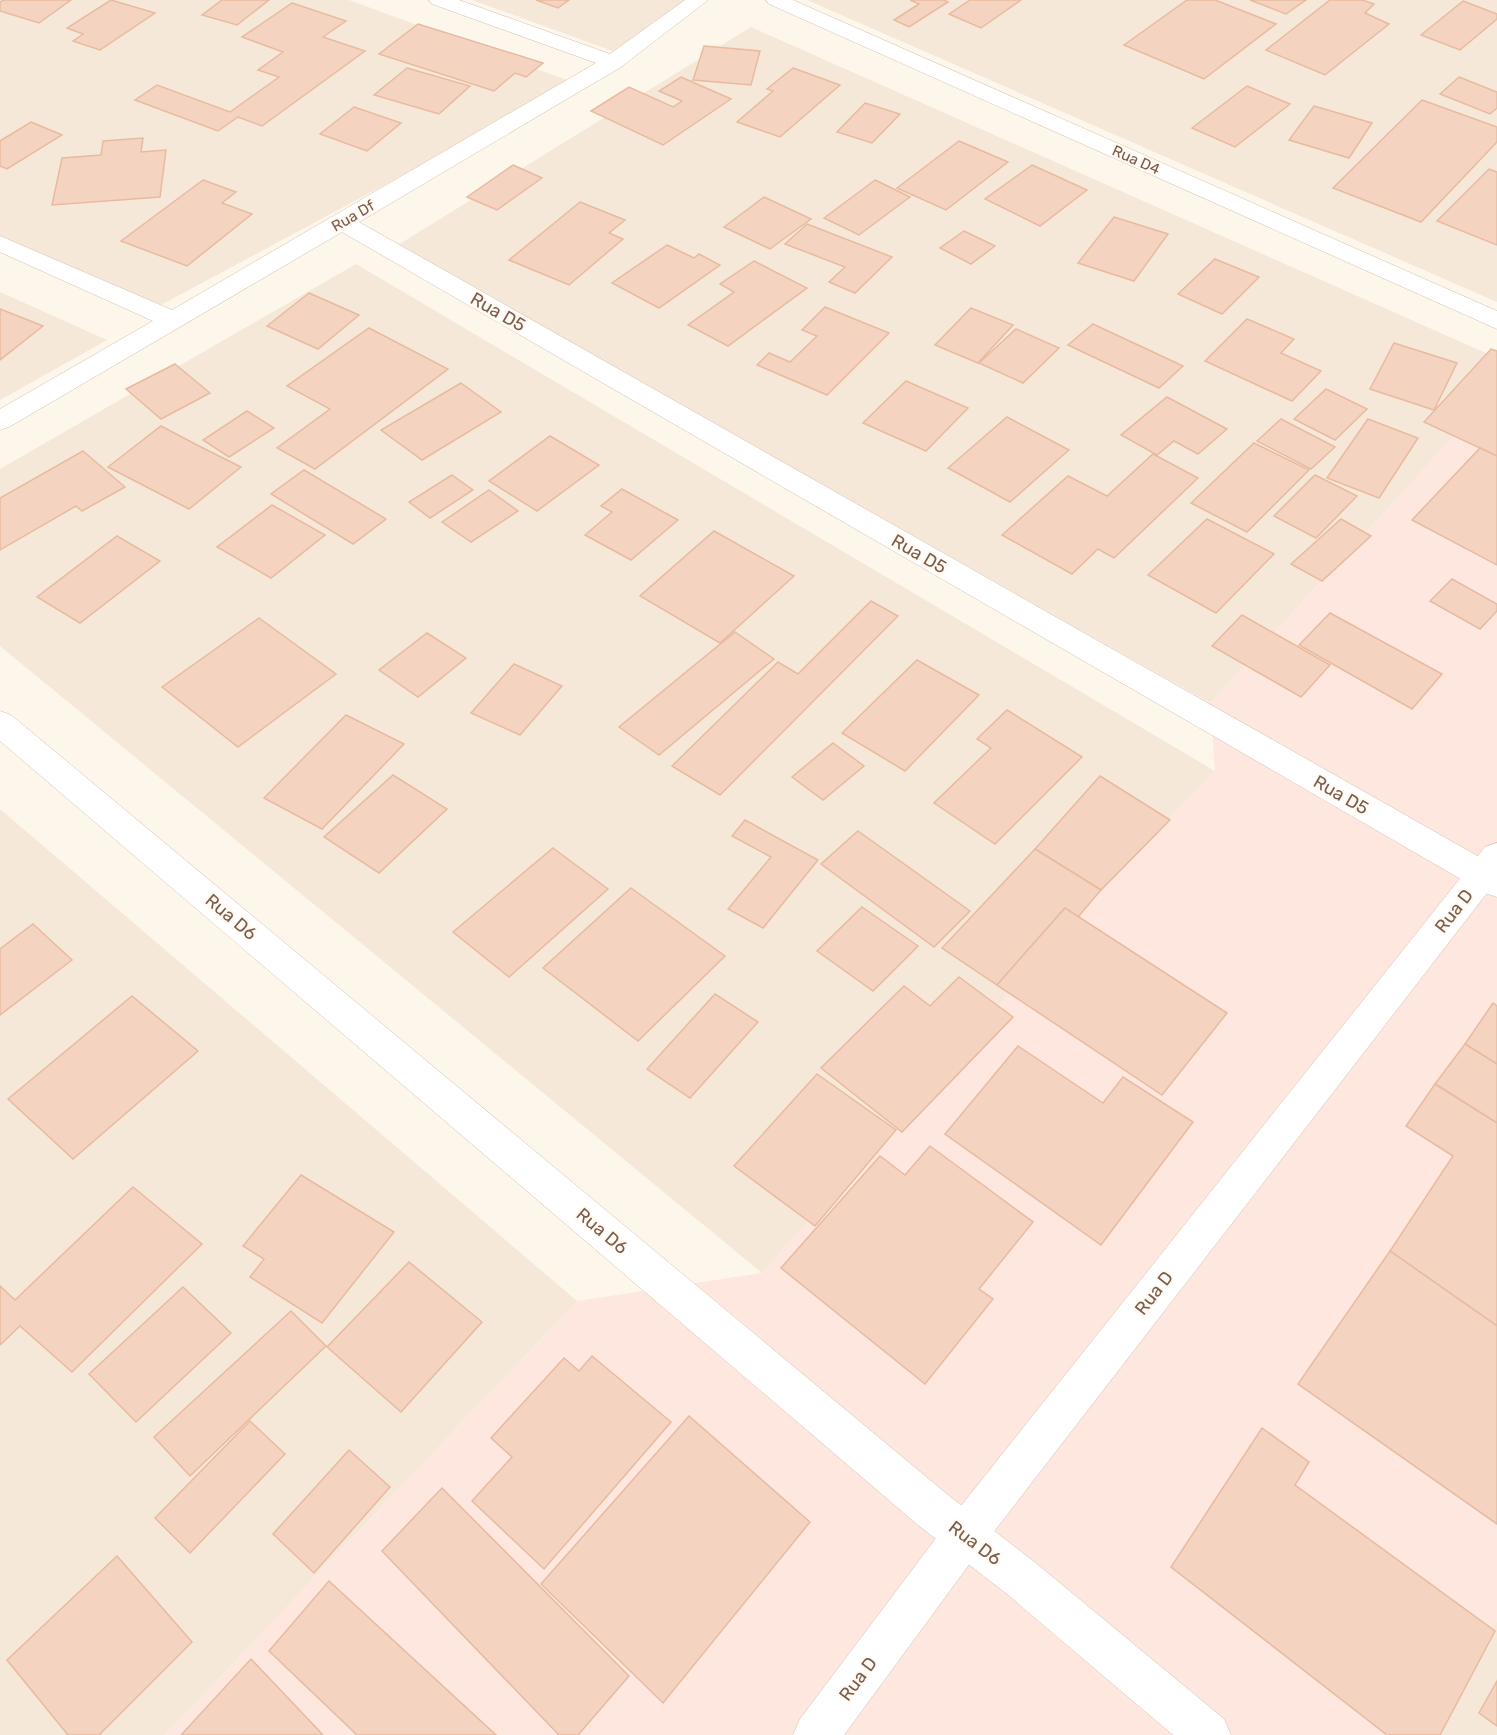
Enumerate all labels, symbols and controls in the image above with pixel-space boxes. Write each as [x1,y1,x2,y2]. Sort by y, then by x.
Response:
street label: Rua D4 [1109,142,1163,178]
street label: Rua Df [328,196,378,236]
street label: Rua D5 [466,287,530,337]
street label: Rua D5 [887,529,951,579]
street label: Rua D5 [1309,770,1373,820]
street label: Rua D [1430,885,1478,937]
street label: Rua D6 [201,889,261,945]
street label: Rua D6 [572,1203,632,1259]
street label: Rua D [1130,1267,1178,1319]
street label: Rua D6 [944,1516,1006,1570]
street label: Rua D [834,1653,882,1705]

